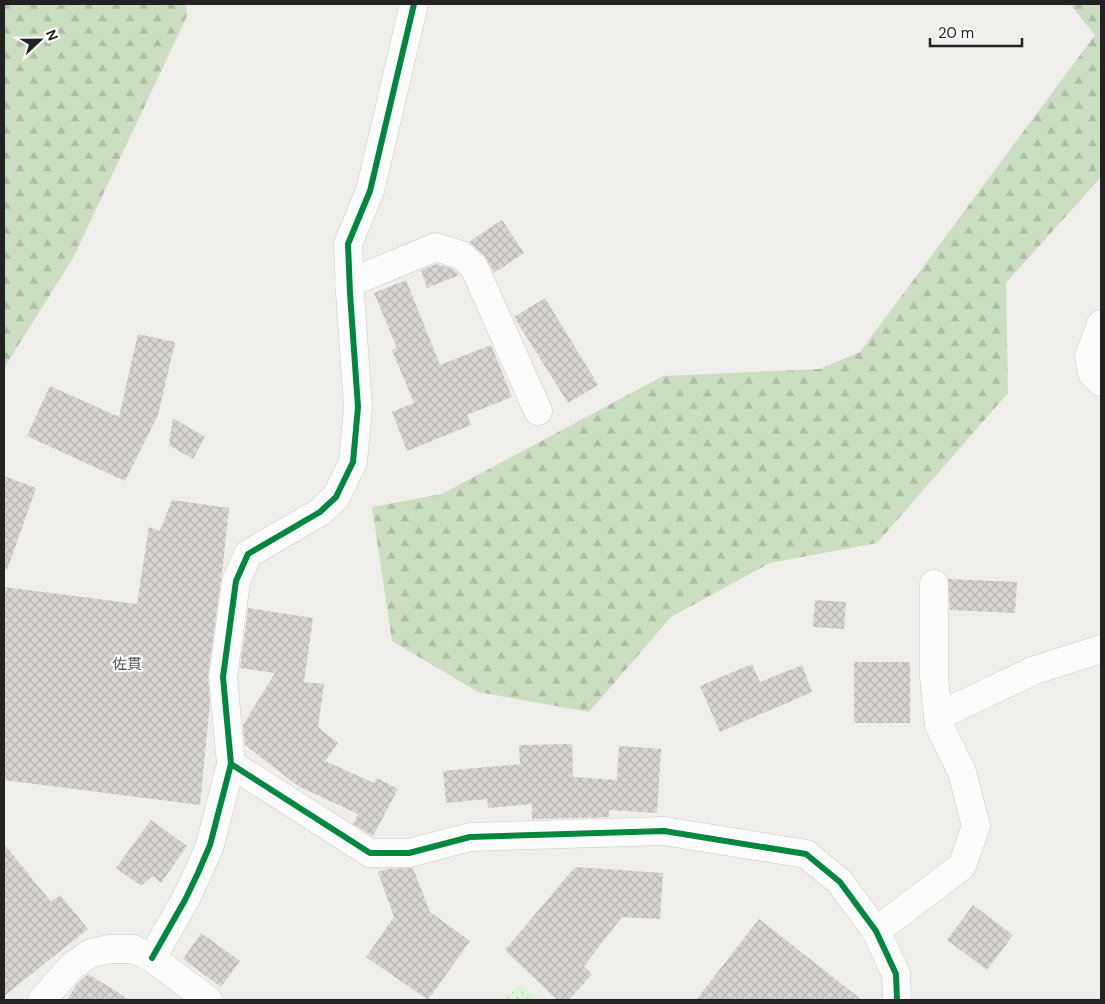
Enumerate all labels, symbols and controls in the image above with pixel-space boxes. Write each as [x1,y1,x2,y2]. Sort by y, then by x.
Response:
north arrow [15,15,65,65]
scale bar [930,15,1022,47]
text: 20 m [938,23,974,43]
text: N [42,27,62,43]
district label: 佐貫 [112,654,142,674]

